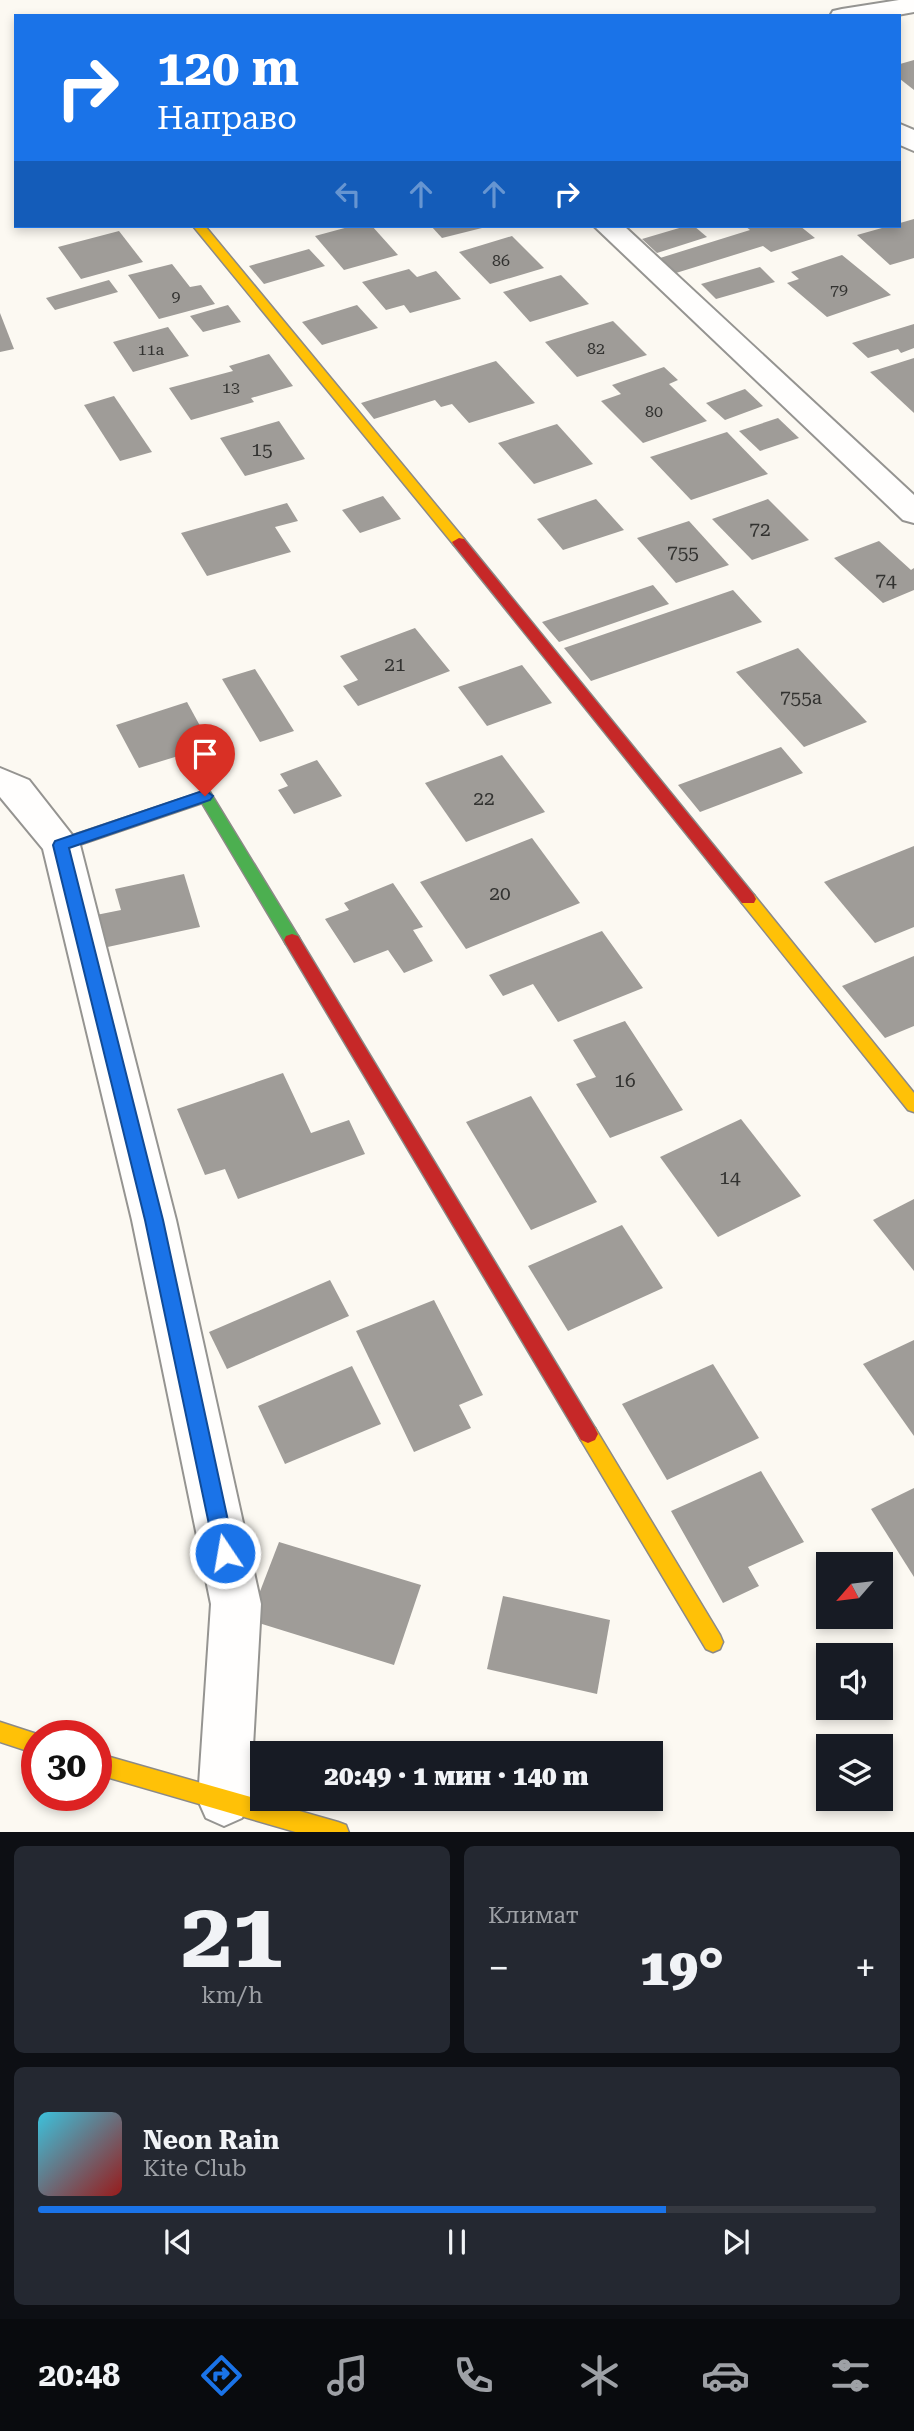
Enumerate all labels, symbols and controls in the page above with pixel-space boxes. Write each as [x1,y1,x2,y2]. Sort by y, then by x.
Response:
text: 120 m [157,40,299,97]
icon: right [42,42,133,133]
text: Направо [157,99,297,137]
icon: left [329,175,367,213]
icon: ahead [402,175,440,213]
icon: ahead [475,175,513,213]
icon: right [548,175,586,213]
house number: 86 [492,251,510,270]
house number: 79 [830,280,848,299]
house number: 9 [172,287,181,306]
house number: 82 [587,339,605,358]
house number: 11а [138,340,165,359]
house number: 13 [222,378,240,397]
house number: 80 [645,402,663,421]
house number: 15 [251,438,273,461]
house number: 72 [749,518,771,541]
house number: 755 [667,541,699,564]
house number: 74 [875,569,897,592]
house number: 21 [384,653,406,676]
house number: 755а [780,686,823,709]
pin [175,724,235,796]
icon: arrive [186,735,224,773]
house number: 22 [473,787,495,810]
house number: 20 [489,882,511,905]
house number: 16 [614,1069,636,1092]
house number: 14 [719,1166,741,1189]
position arrow [188,1516,262,1590]
north arrow [816,1552,892,1629]
map controls [816,1552,893,1811]
button: sound [816,1643,893,1720]
speed limit sign: 30 [21,1720,112,1811]
button: layers [816,1734,893,1811]
text: 20:49 · 1 мин · 140 m [324,1761,589,1791]
text: 21 [181,1883,283,1989]
text: Климат [488,1902,579,1929]
text: 19° [640,1937,724,1998]
text: − [488,1946,509,1990]
text: + [855,1946,876,1990]
text: km/h [201,1982,263,2009]
text: Neon Rain [143,2125,279,2155]
text: Kite Club [143,2155,247,2182]
icon: previous [159,2223,197,2261]
icon: pause [438,2223,476,2261]
icon: next [717,2223,755,2261]
icon: directions [197,2351,246,2400]
icon: music [323,2351,372,2400]
icon: phone [449,2351,498,2400]
icon: climate [575,2351,624,2400]
icon: car [701,2351,750,2400]
icon: filters [826,2351,875,2400]
text: 20:48 [38,2356,120,2394]

